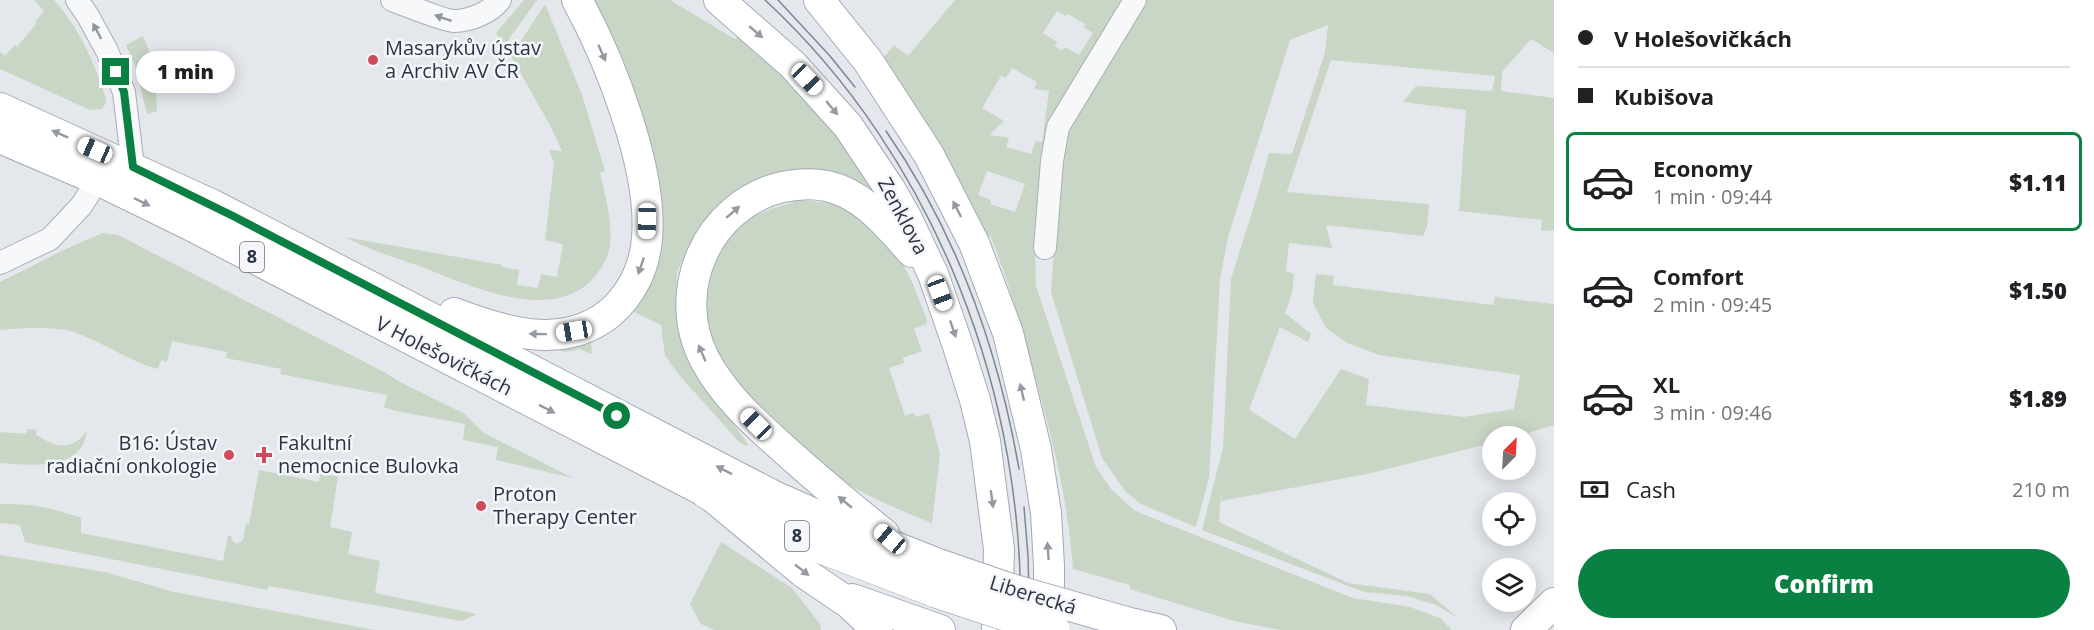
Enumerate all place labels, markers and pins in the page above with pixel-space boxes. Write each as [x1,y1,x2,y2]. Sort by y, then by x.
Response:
place label: Masarykův ústav a Archiv AV ČR [385,34,541,84]
marker: Masarykův ústav a Archiv AV ČR [366,53,380,67]
place label: B16: Ústav radiační onkologie [46,429,217,479]
place label: Fakultní nemocnice Bulovka [278,429,459,479]
marker: Fakultní nemocnice Bulovka [255,446,273,464]
marker: B16: Ústav radiační onkologie [222,448,236,462]
place label: Proton Therapy Center [493,480,637,530]
marker: Proton Therapy Center [474,499,488,513]

